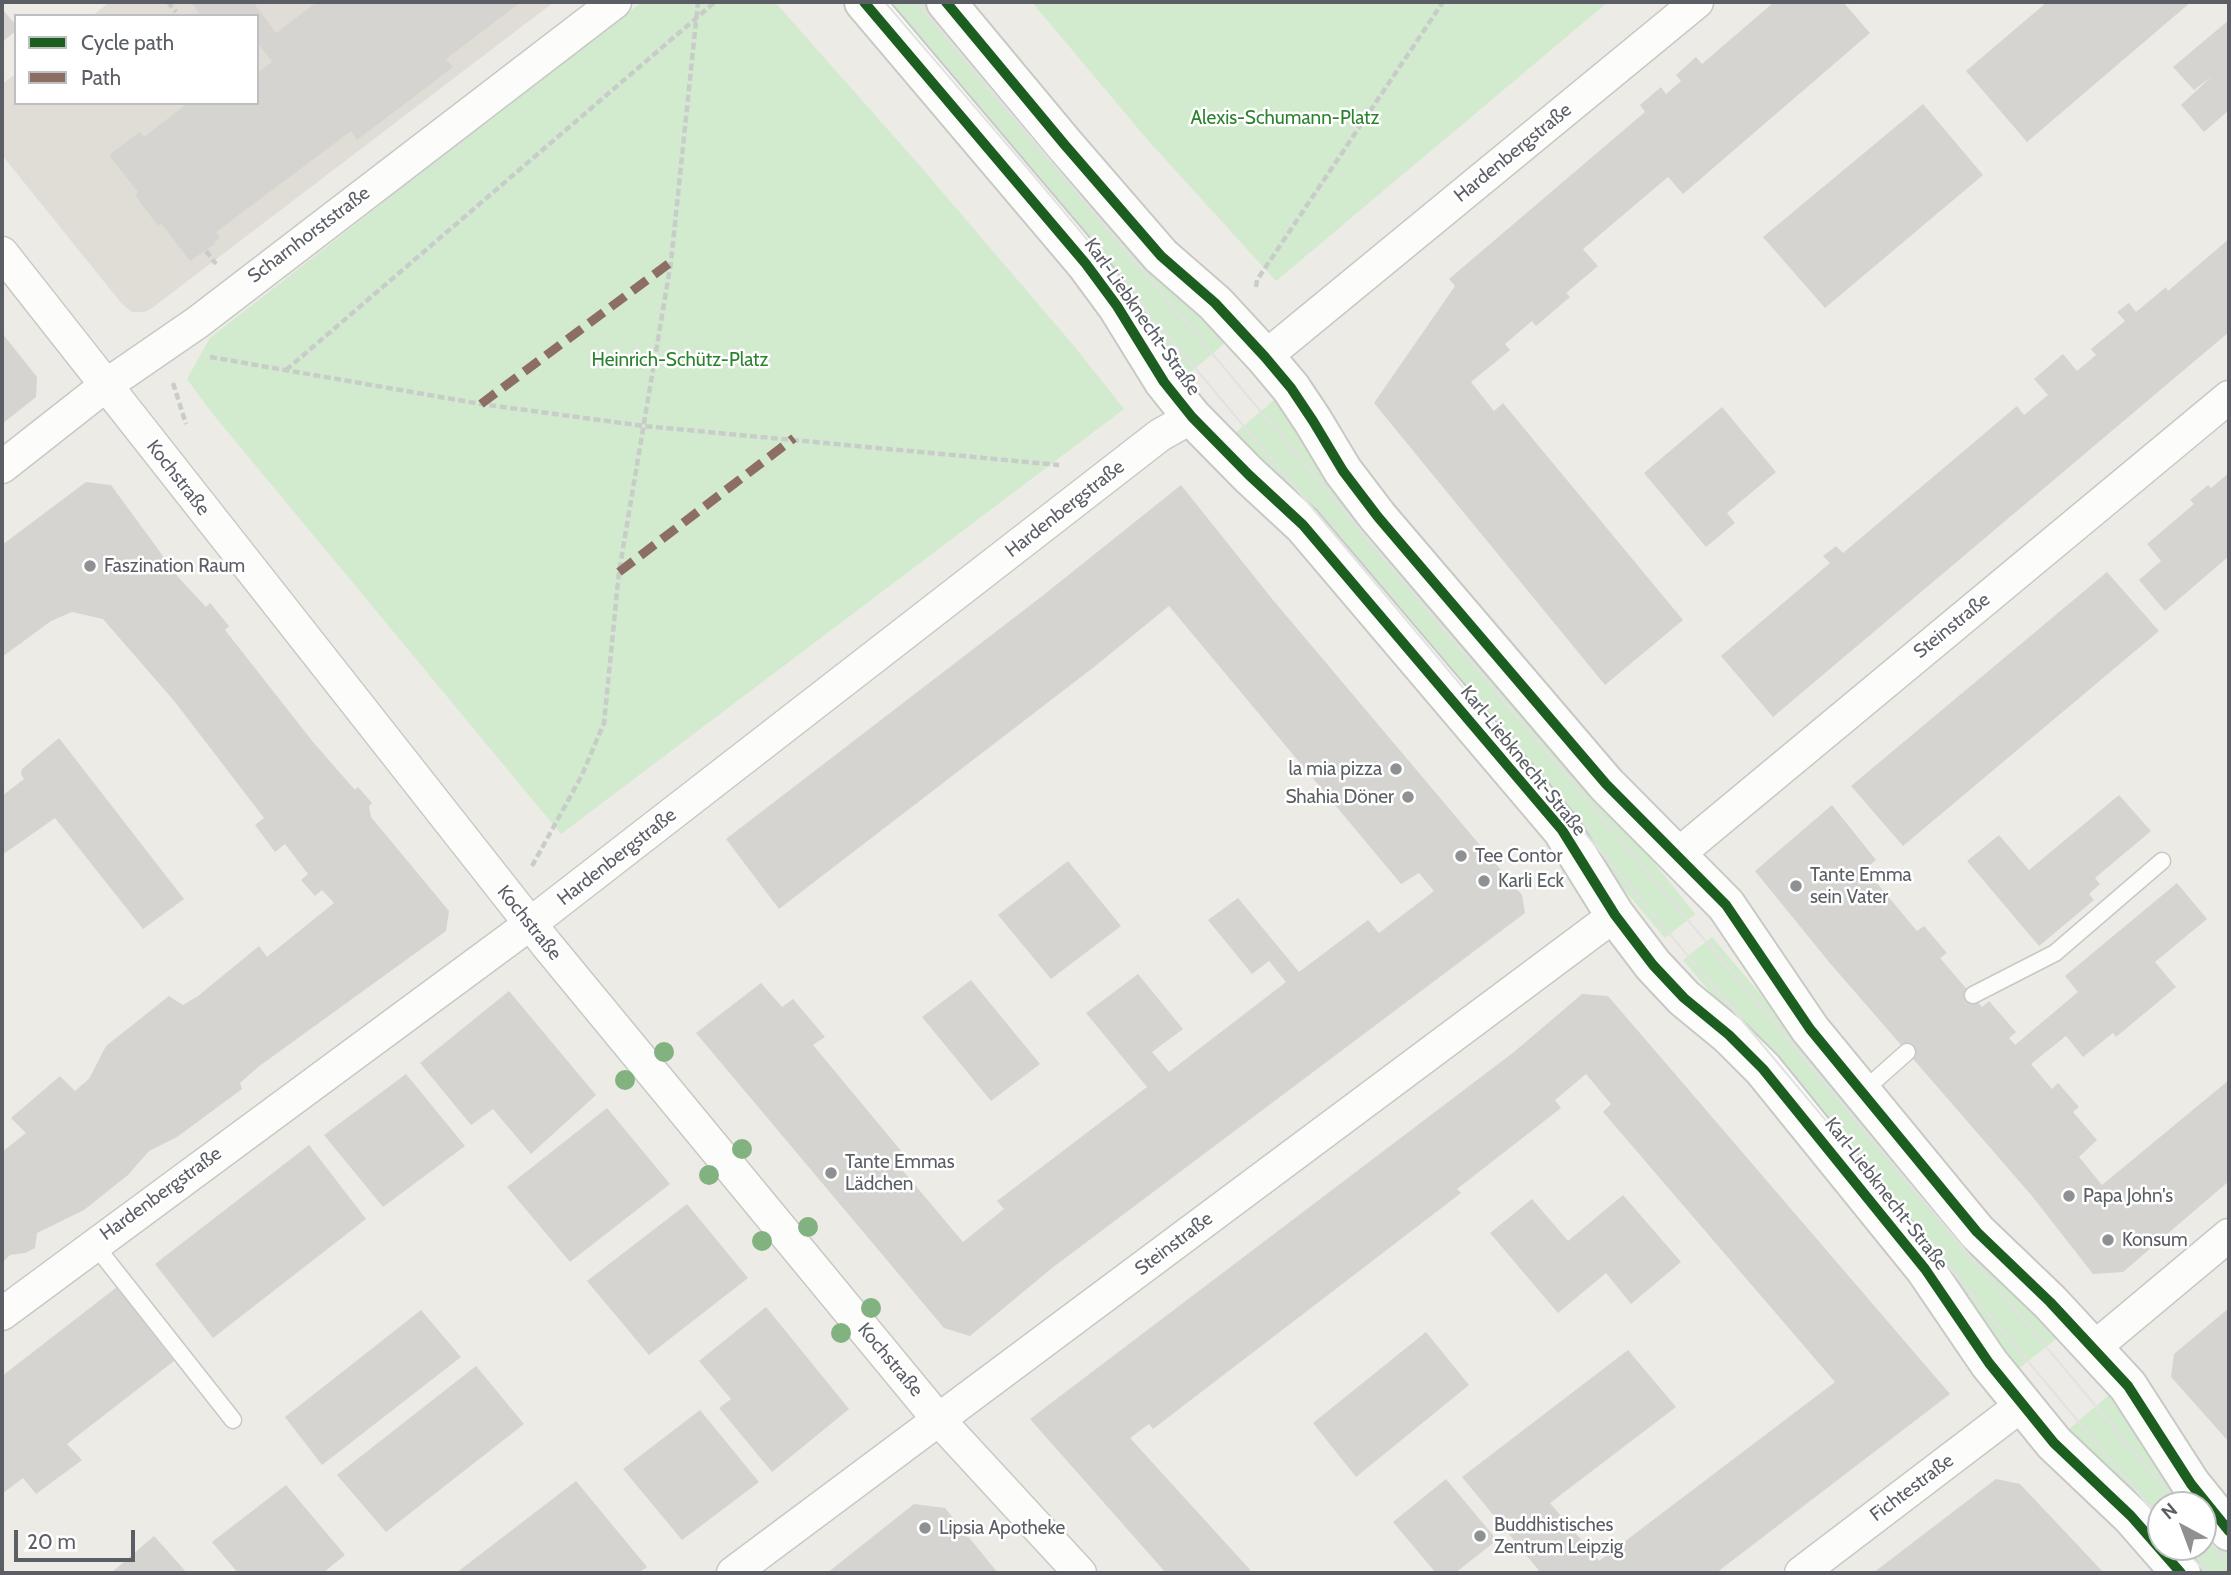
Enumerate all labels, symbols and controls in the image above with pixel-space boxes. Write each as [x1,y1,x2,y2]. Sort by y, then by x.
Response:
legend [14,14,259,105]
text: Cycle path [81,30,174,55]
text: Path [81,65,121,90]
street label: Hardenbergstraße [1450,99,1576,207]
park label: Alexis-Schumann-Platz [1191,107,1379,129]
street label: Scharnhorststraße [244,182,374,288]
street label: Karl-Liebknecht-Straße [1079,234,1205,400]
park label: Heinrich-Schütz-Platz [592,349,768,371]
street label: Kochstraße [142,436,214,520]
street label: Hardenbergstraße [1001,456,1129,562]
place label: Faszination Raum [104,555,245,577]
marker: Faszination Raum [82,558,98,574]
street label: Steinstraße [1909,588,1995,664]
street label: Karl-Liebknecht-Straße [1455,681,1591,841]
place label: la mia pizza [1288,758,1382,780]
marker: la mia pizza [1388,761,1404,777]
place label: Shahia Döner [1285,786,1394,808]
marker: Shahia Döner [1400,789,1416,805]
street label: Hardenbergstraße [553,804,681,910]
place label: Tee Contor [1475,845,1562,867]
marker: Tee Contor [1453,848,1469,864]
place label: Tante Emma sein Vater [1810,864,1912,908]
place label: Karli Eck [1498,870,1564,892]
marker: Karli Eck [1476,873,1492,889]
marker: Tante Emma sein Vater [1788,878,1804,894]
street label: Kochstraße [492,881,566,965]
street label: Karl-Liebknecht-Straße [1819,1113,1953,1275]
street label: Hardenbergstraße [96,1142,226,1246]
place label: Tante Emmas Lädchen [845,1151,955,1195]
marker: Tante Emmas Lädchen [823,1165,839,1181]
place label: Papa John's [2083,1185,2173,1207]
marker: Papa John's [2061,1188,2077,1204]
street label: Steinstraße [1131,1207,1217,1281]
place label: Konsum [2122,1229,2188,1251]
marker: Konsum [2100,1232,2116,1248]
street label: Kochstraße [853,1318,927,1402]
street label: Fichtestraße [1866,1449,1958,1527]
north arrow [2147,1491,2217,1561]
text: N [2157,1498,2182,1524]
place label: Buddhistisches Zentrum Leipzig [1494,1514,1623,1558]
scale bar [18,1516,138,1560]
place label: Lipsia Apotheke [939,1517,1065,1539]
marker: Lipsia Apotheke [917,1520,933,1536]
marker: Buddhistisches Zentrum Leipzig [1472,1528,1488,1544]
text: 20 m [27,1529,76,1554]

